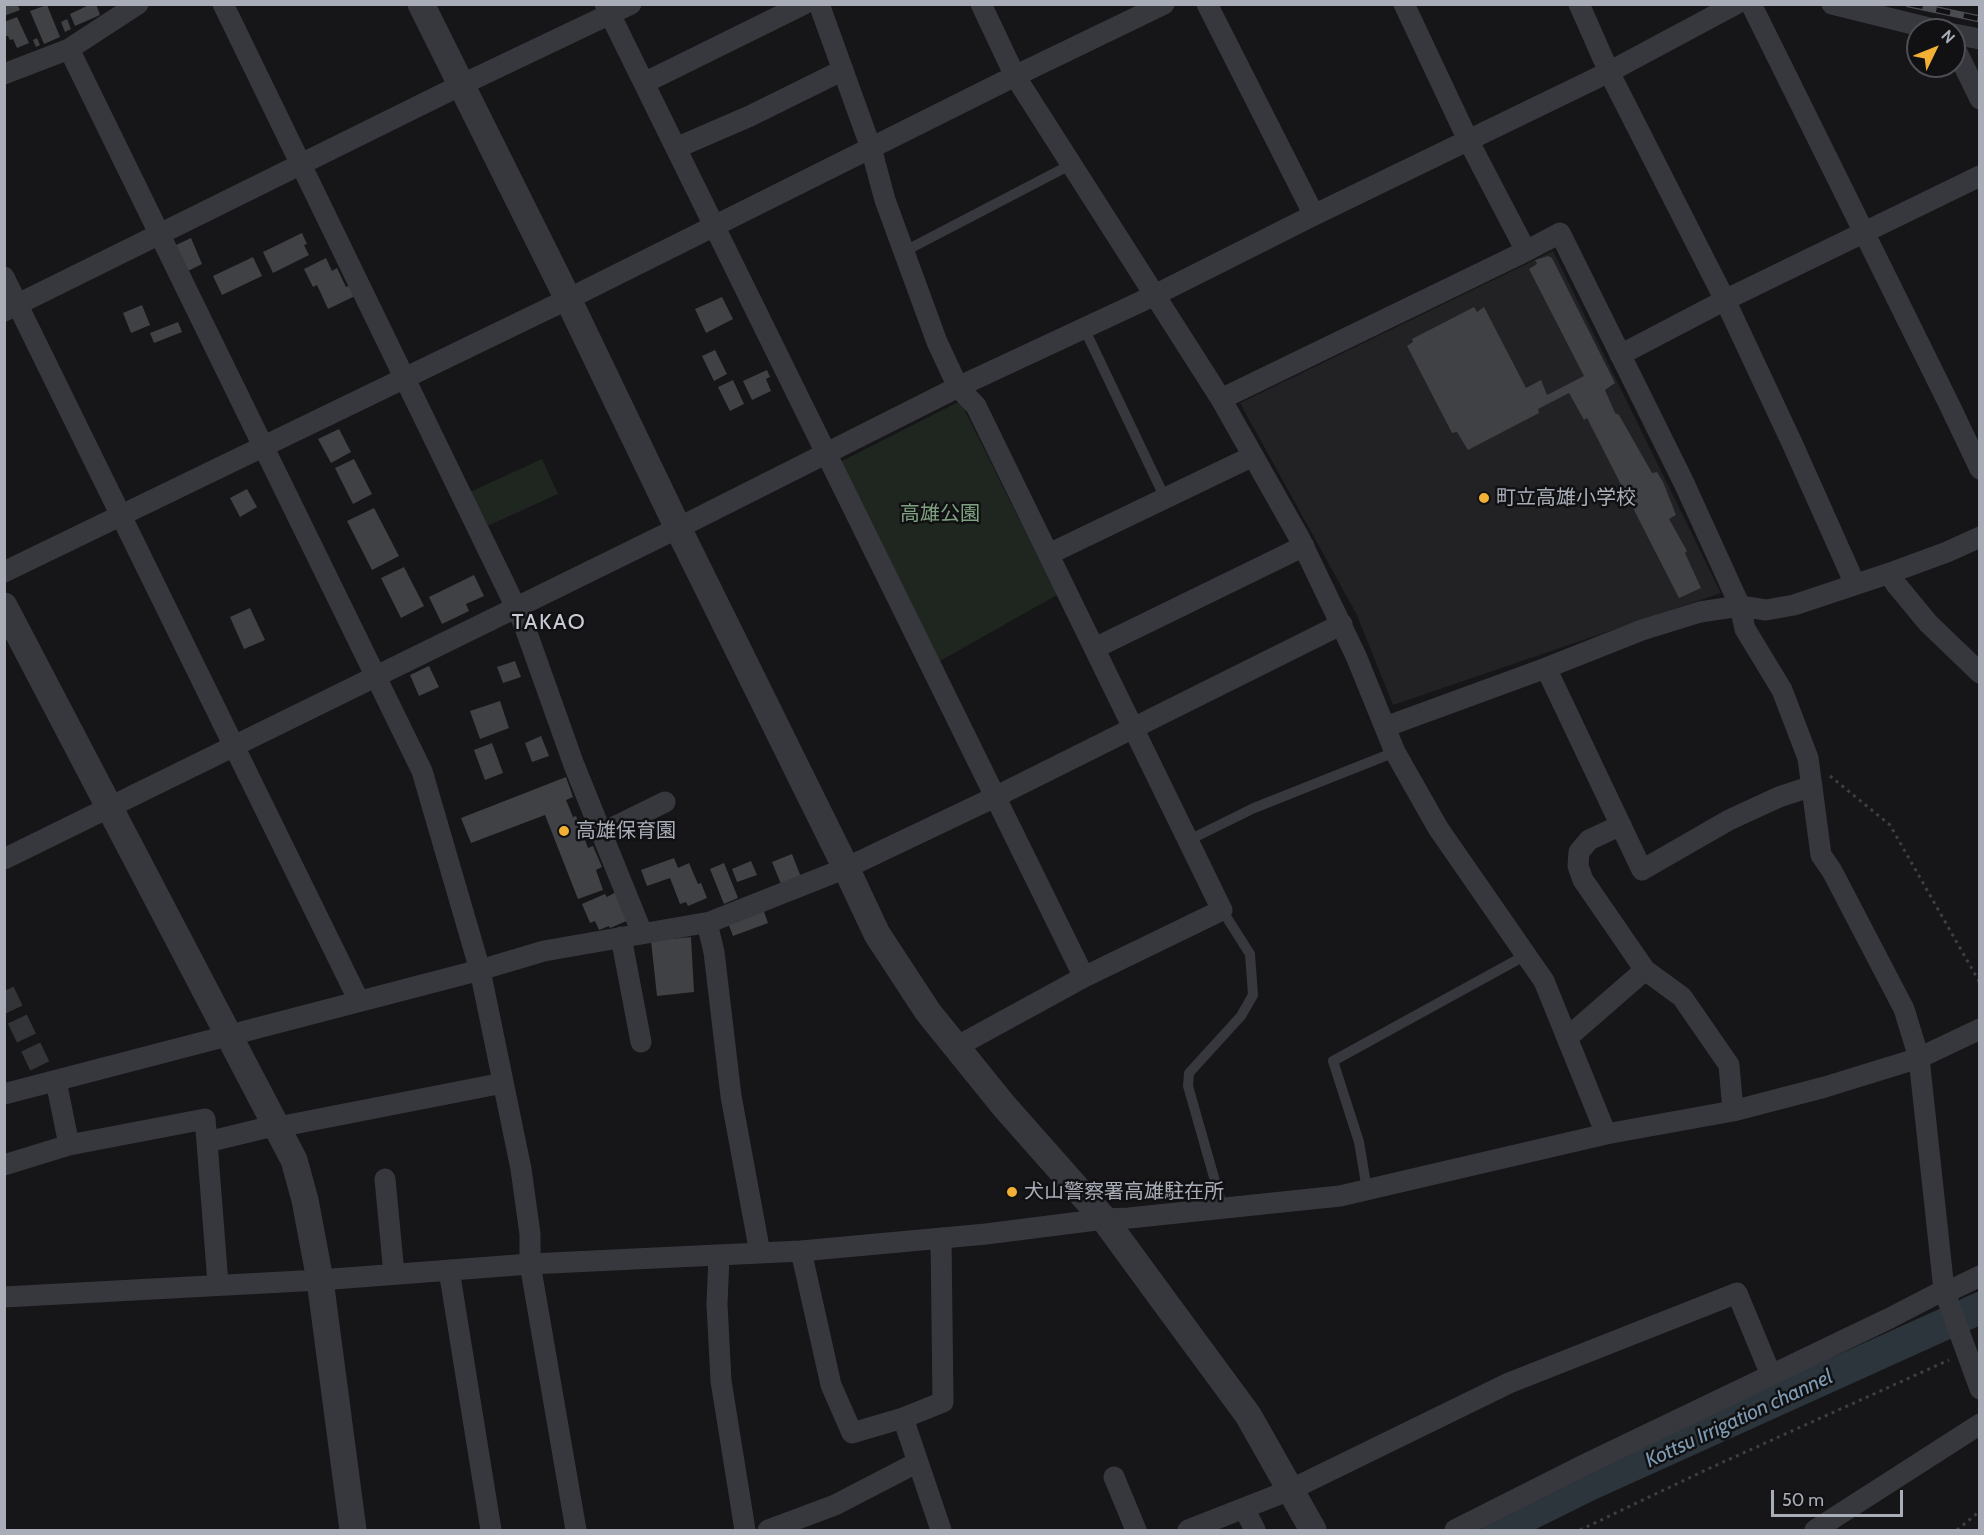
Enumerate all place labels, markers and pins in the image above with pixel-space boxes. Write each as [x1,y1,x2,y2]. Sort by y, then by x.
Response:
place label: 町立高雄小学校 [1496,486,1636,510]
marker: 町立高雄小学校 [1477,491,1491,505]
place label: 高雄保育園 [576,819,676,843]
marker: 高雄保育園 [557,824,571,838]
place label: 犬山警察署高雄駐在所 [1024,1180,1224,1204]
marker: 犬山警察署高雄駐在所 [1005,1185,1019,1199]

